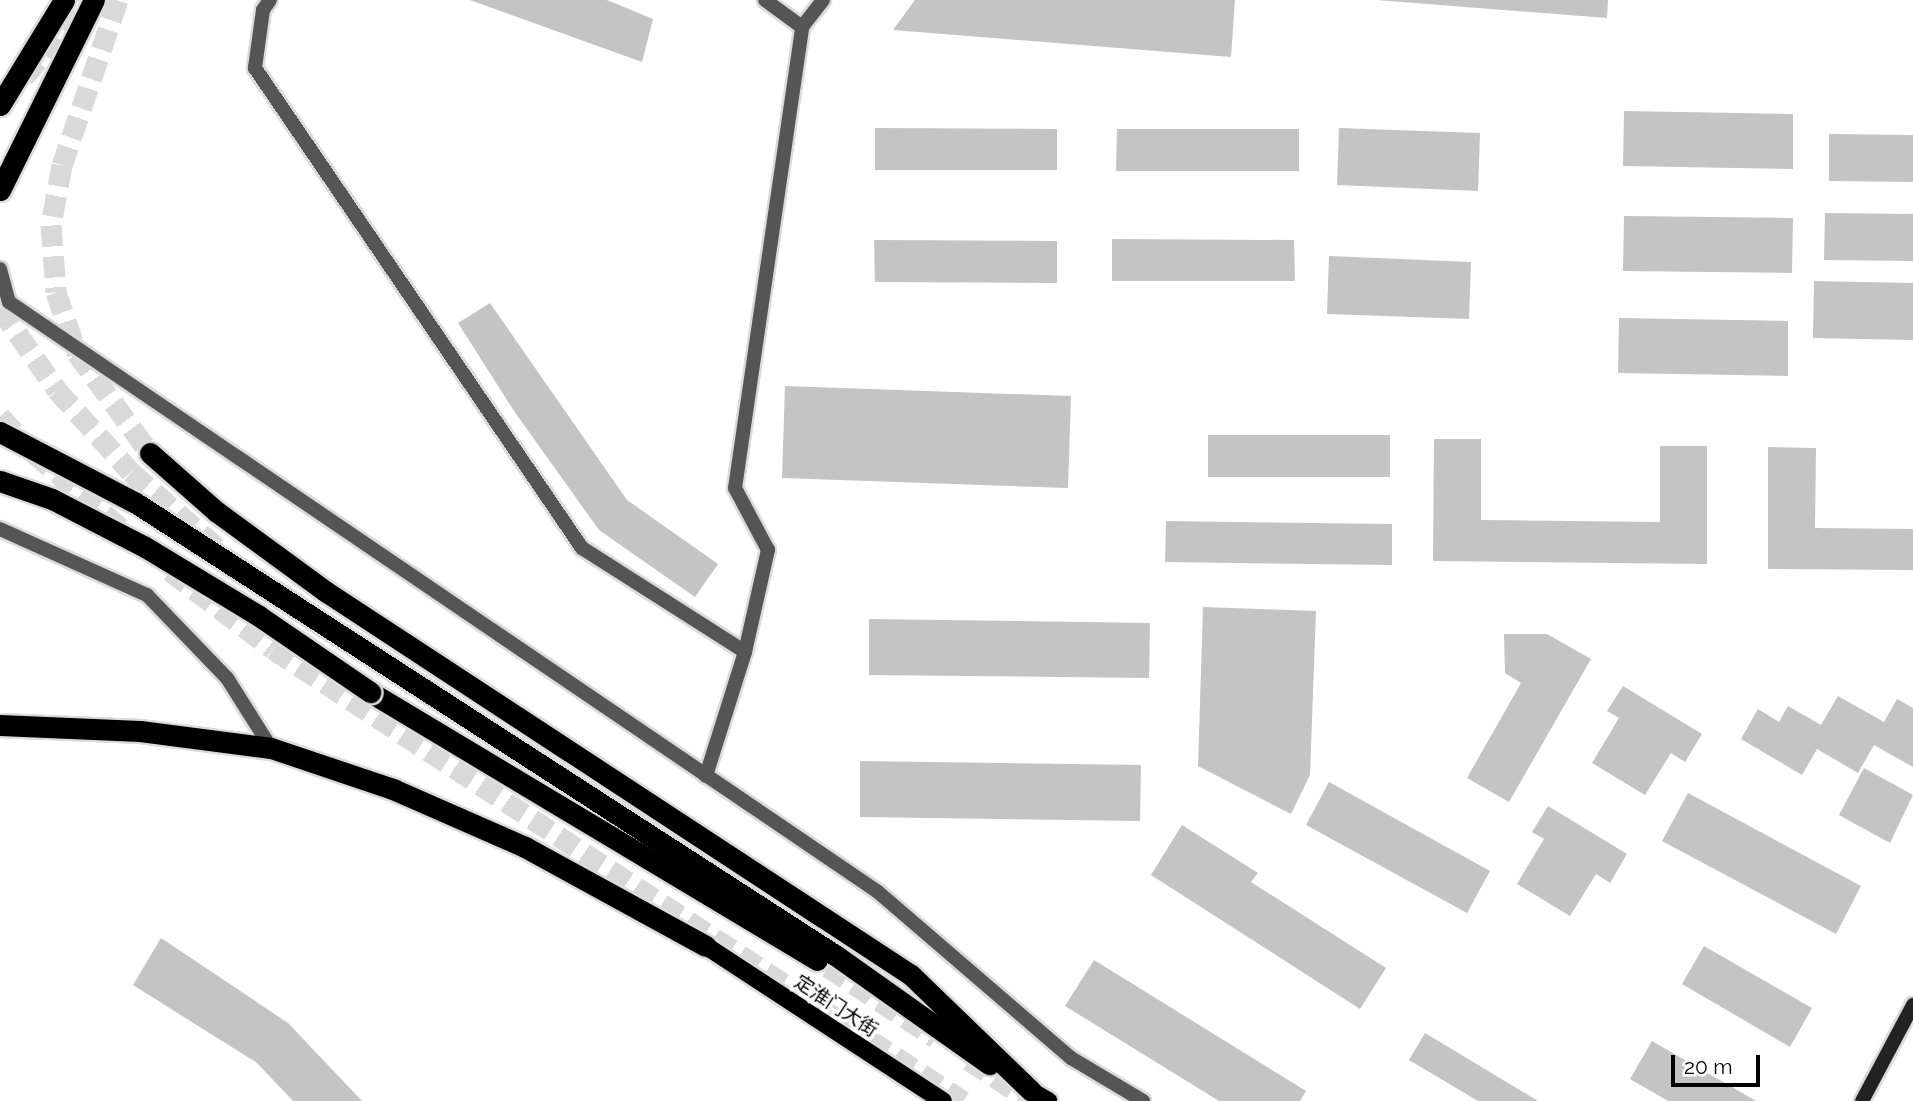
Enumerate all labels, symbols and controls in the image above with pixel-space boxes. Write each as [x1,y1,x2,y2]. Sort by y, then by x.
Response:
street label: 定淮门大街 [790,971,882,1041]
scale bar [1675,1042,1764,1086]
text: 20 m [1684,1054,1732,1079]

